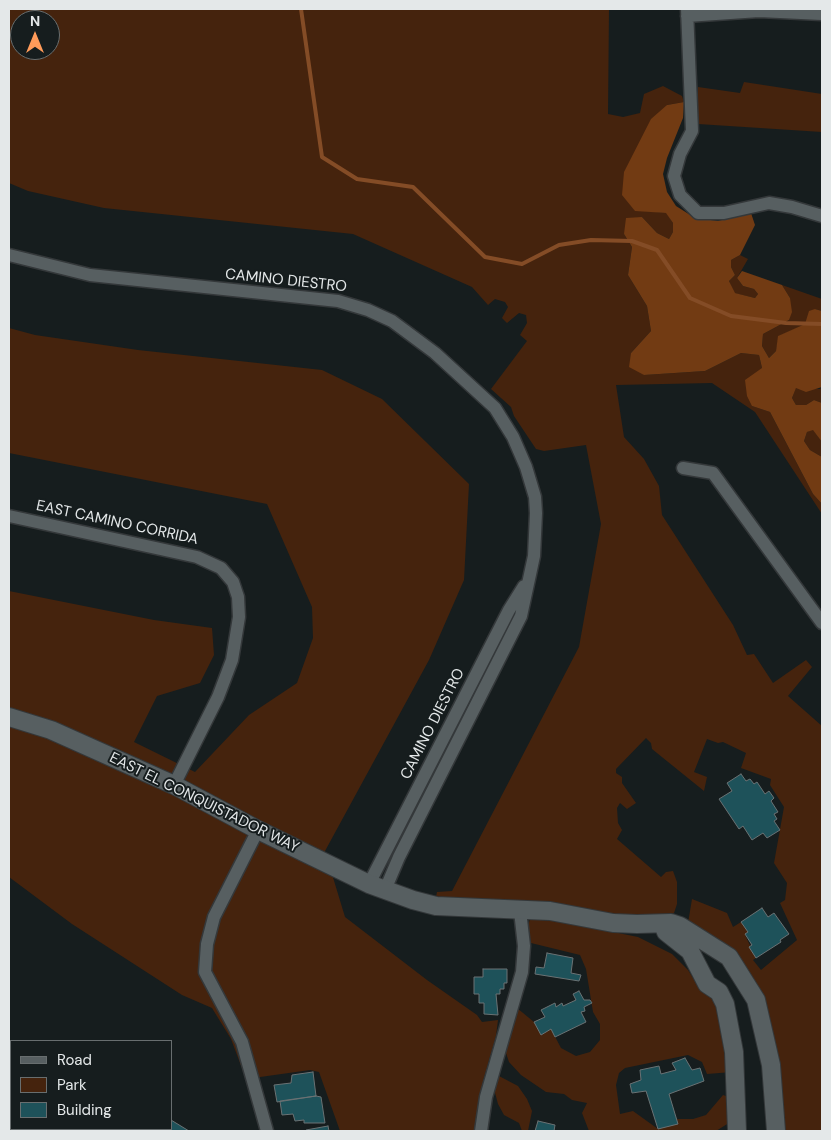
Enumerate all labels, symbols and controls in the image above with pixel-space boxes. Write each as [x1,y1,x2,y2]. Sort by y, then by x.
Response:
north arrow [10,10,60,60]
text: N [30,12,40,30]
street label: CAMINO DIESTRO [224,266,348,296]
street label: EAST CAMINO CORRIDA [34,497,200,549]
street label: CAMINO DIESTRO [397,665,469,783]
street label: EAST EL CONQUISTADOR WAY [106,749,302,857]
legend [10,1040,172,1130]
text: Road [57,1050,92,1070]
text: Park [57,1075,87,1095]
text: Building [57,1100,112,1120]

